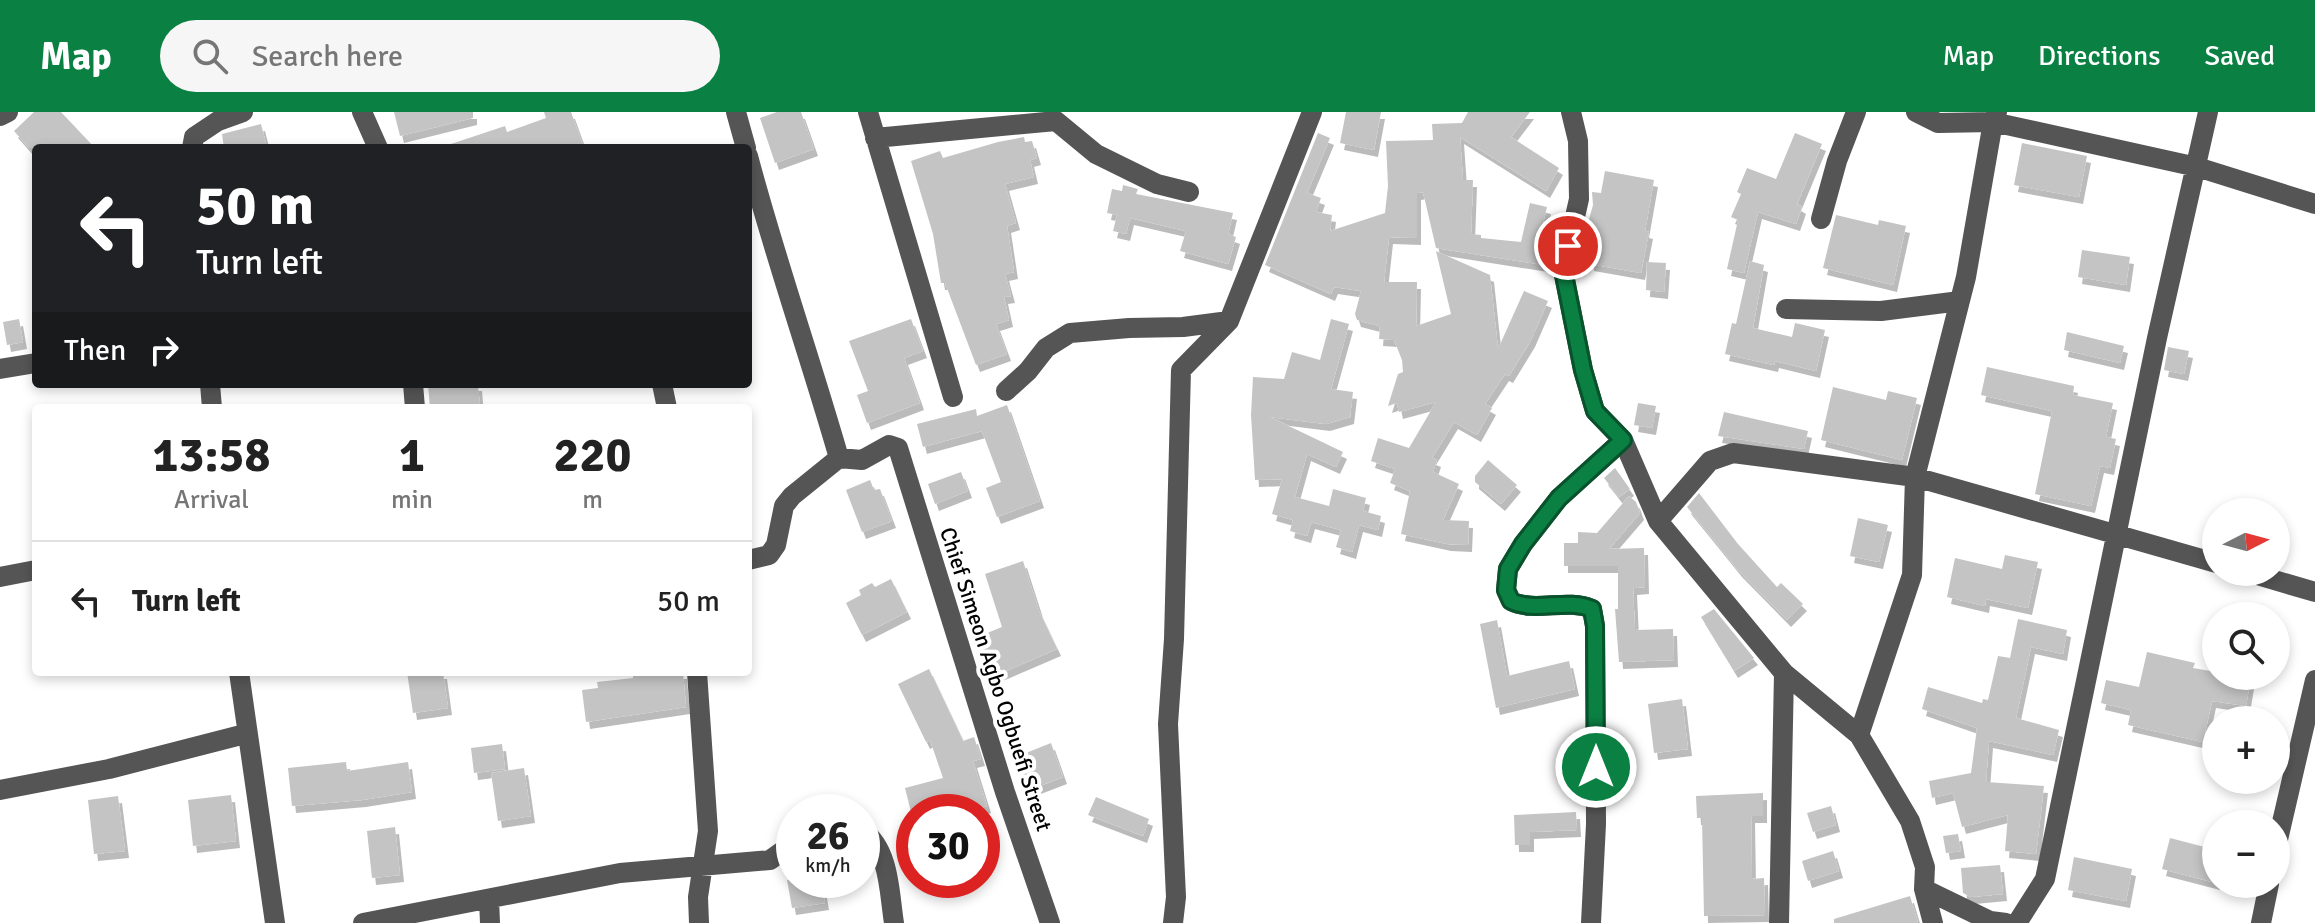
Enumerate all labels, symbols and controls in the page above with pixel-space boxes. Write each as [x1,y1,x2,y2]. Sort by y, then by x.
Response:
search box [160,20,720,92]
text: Map [40,33,112,80]
icon: search [188,34,232,78]
text: Search here [252,38,403,75]
text: Map [1942,39,1994,73]
text: Directions [2038,39,2160,73]
text: Saved [2204,39,2275,73]
text: 50 m [196,171,314,240]
icon: left [64,176,168,280]
pin [1534,212,1602,280]
icon: arrive [1546,224,1590,268]
text: Turn left [196,240,323,285]
icon: right [142,328,186,372]
text: Then [64,332,126,369]
text: 13:58 [153,426,270,485]
text: 1 [399,426,425,485]
text: 220 [554,426,631,485]
text: Arrival [174,484,249,516]
text: min [391,484,433,516]
text: m [582,484,603,516]
north arrow [2202,498,2290,586]
map controls [2202,498,2290,898]
street label: Chief Simeon Agbo Ogbuefi Street [934,524,1058,835]
icon: left [64,579,108,623]
text: Turn left [132,583,241,620]
text: 50 m [657,583,720,620]
button: search [2202,602,2290,690]
button: + [2202,706,2290,794]
position arrow [1554,725,1638,809]
speed limit sign: 30 [896,794,1000,898]
button: − [2202,810,2290,898]
text: 26 [806,811,850,861]
text: km/h [805,853,851,878]

